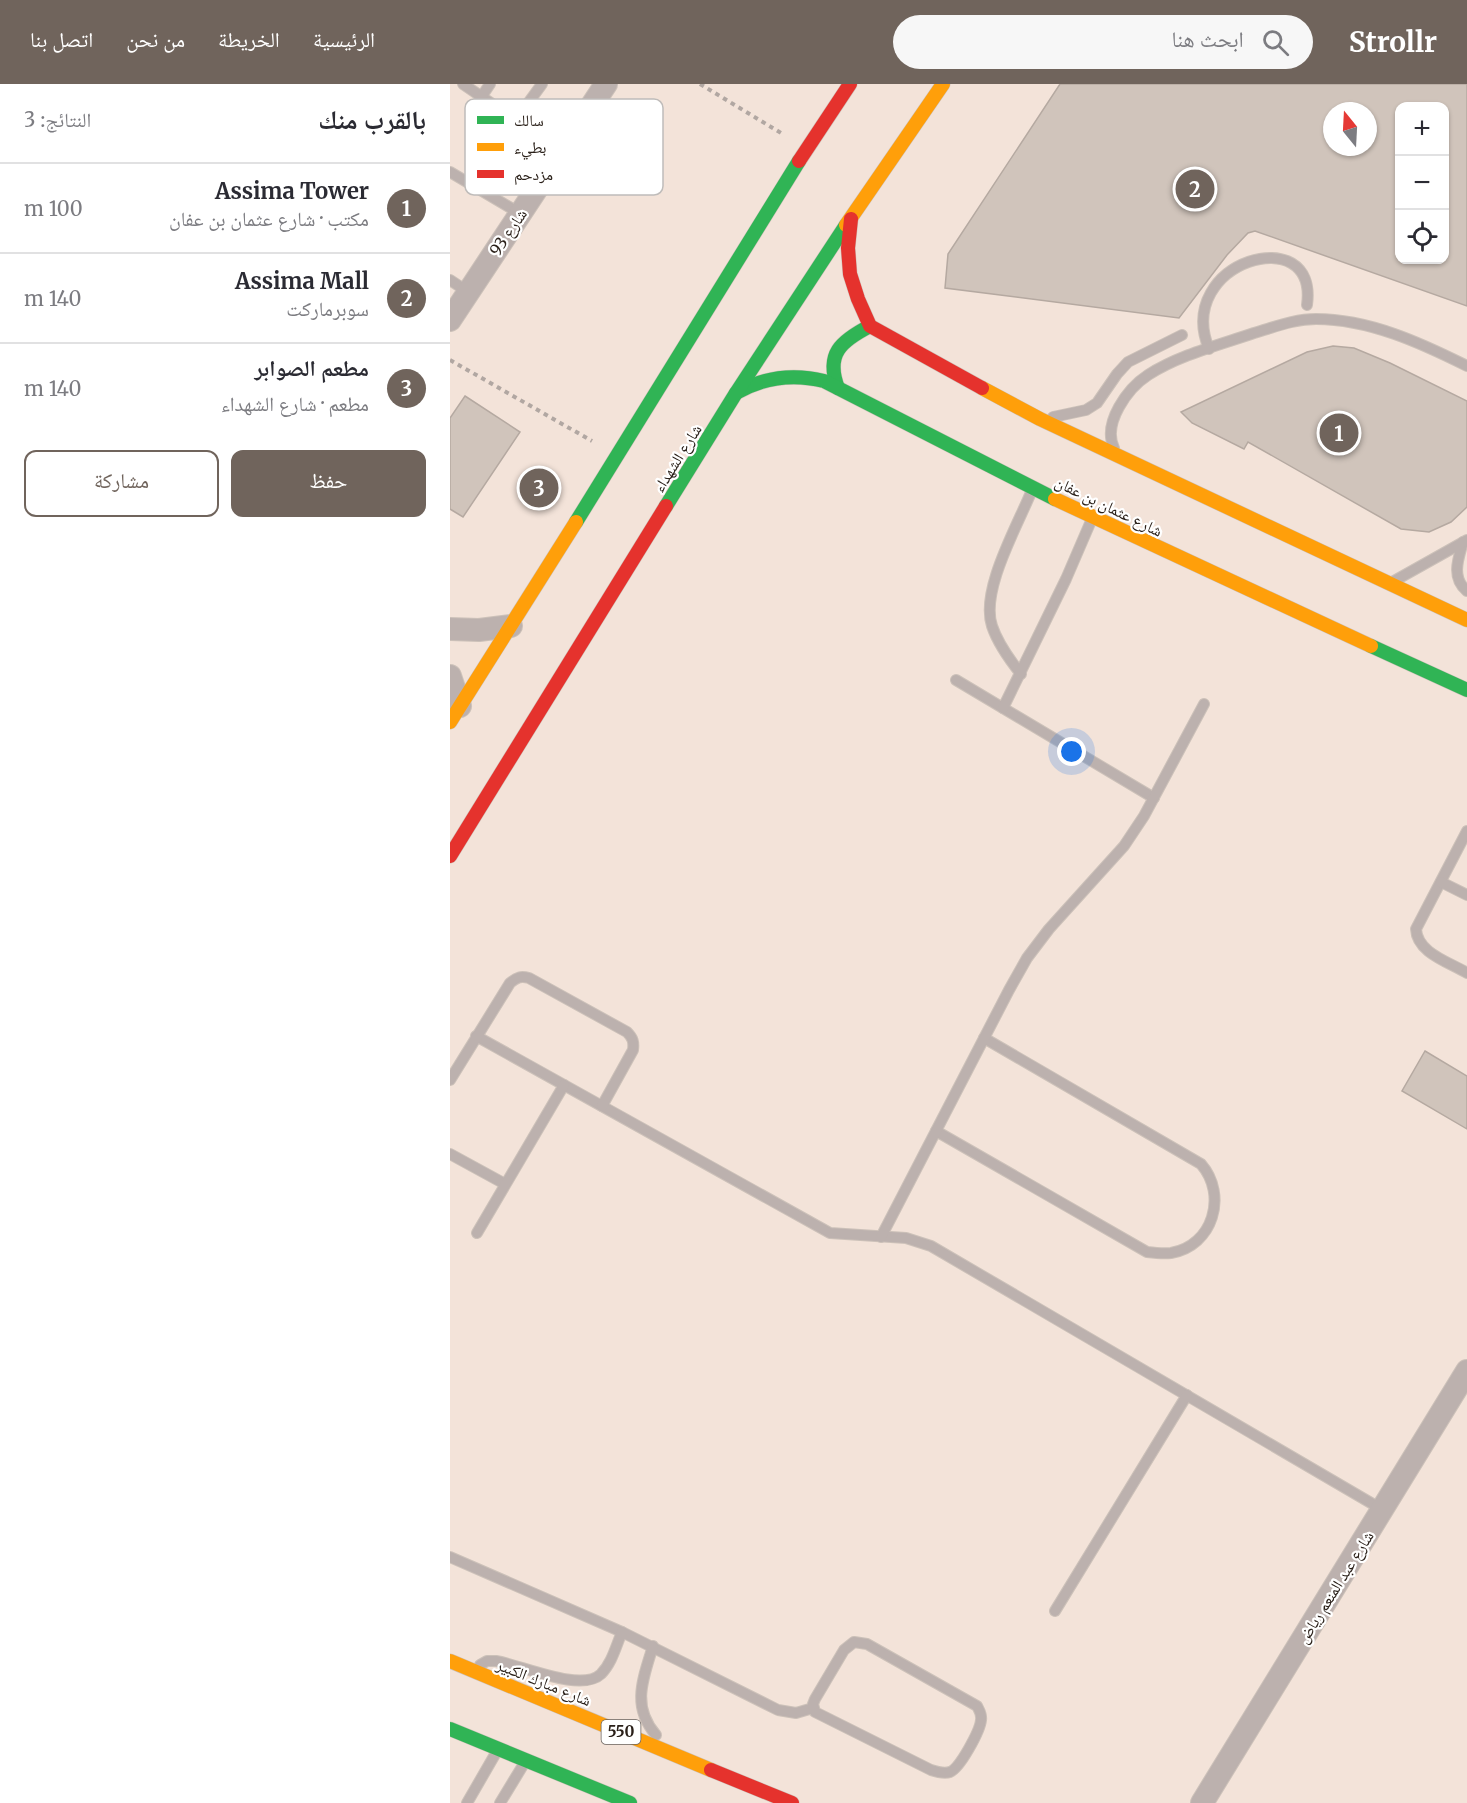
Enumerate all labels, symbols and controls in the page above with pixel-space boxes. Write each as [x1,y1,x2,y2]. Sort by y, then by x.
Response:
search box [893,15,1313,69]
text: Strollr [1349,24,1437,60]
text: ابحث هنا [1171,25,1244,53]
text: اتصل بنا [30,26,93,53]
text: من نحن [126,26,185,53]
text: الخريطة [218,26,280,53]
text: الرئيسية [313,26,375,53]
icon: search [1259,26,1292,59]
legend [465,99,663,195]
north arrow [1323,102,1377,156]
map controls [1395,102,1449,264]
button: + [1395,102,1449,156]
text: بالقرب منك [318,103,426,136]
text: النتائج: 3 [24,107,91,132]
text: سالك [514,110,544,130]
text: بطيء [514,137,546,160]
button: − [1395,156,1449,210]
text: مزدحم [514,164,553,185]
pin: 2 [1176,166,1214,212]
text: Assima Tower [215,177,369,205]
text: 100 m [24,196,83,221]
text: 1 [402,196,411,221]
street label: شارع 93 [485,205,532,260]
text: مكتب · شارع عثمان بن عفان [169,206,369,231]
button: locate [1395,210,1449,264]
text: Assima Mall [235,267,369,295]
text: 140 m [24,286,82,311]
text: 2 [401,286,412,311]
text: سوبرماركت [286,296,369,321]
text: مطعم الصوابر [254,354,369,382]
text: 140 m [24,376,82,401]
text: 3 [401,376,412,401]
text: مطعم · شارع الشهداء [221,391,369,416]
pin: 1 [1320,410,1358,456]
street label: شارع الشهداء [648,420,707,496]
button: مشاركة [24,450,219,517]
button: حفظ [231,450,426,517]
pin: 3 [520,466,559,510]
street label: شارع عثمان بن عفان [1052,471,1166,542]
your location [1057,737,1086,766]
street label: شارع عبد المنعم رياض [1292,1527,1378,1648]
street label: شارع مبارك الكبير [492,1654,594,1711]
road number: 550 [602,1720,640,1744]

